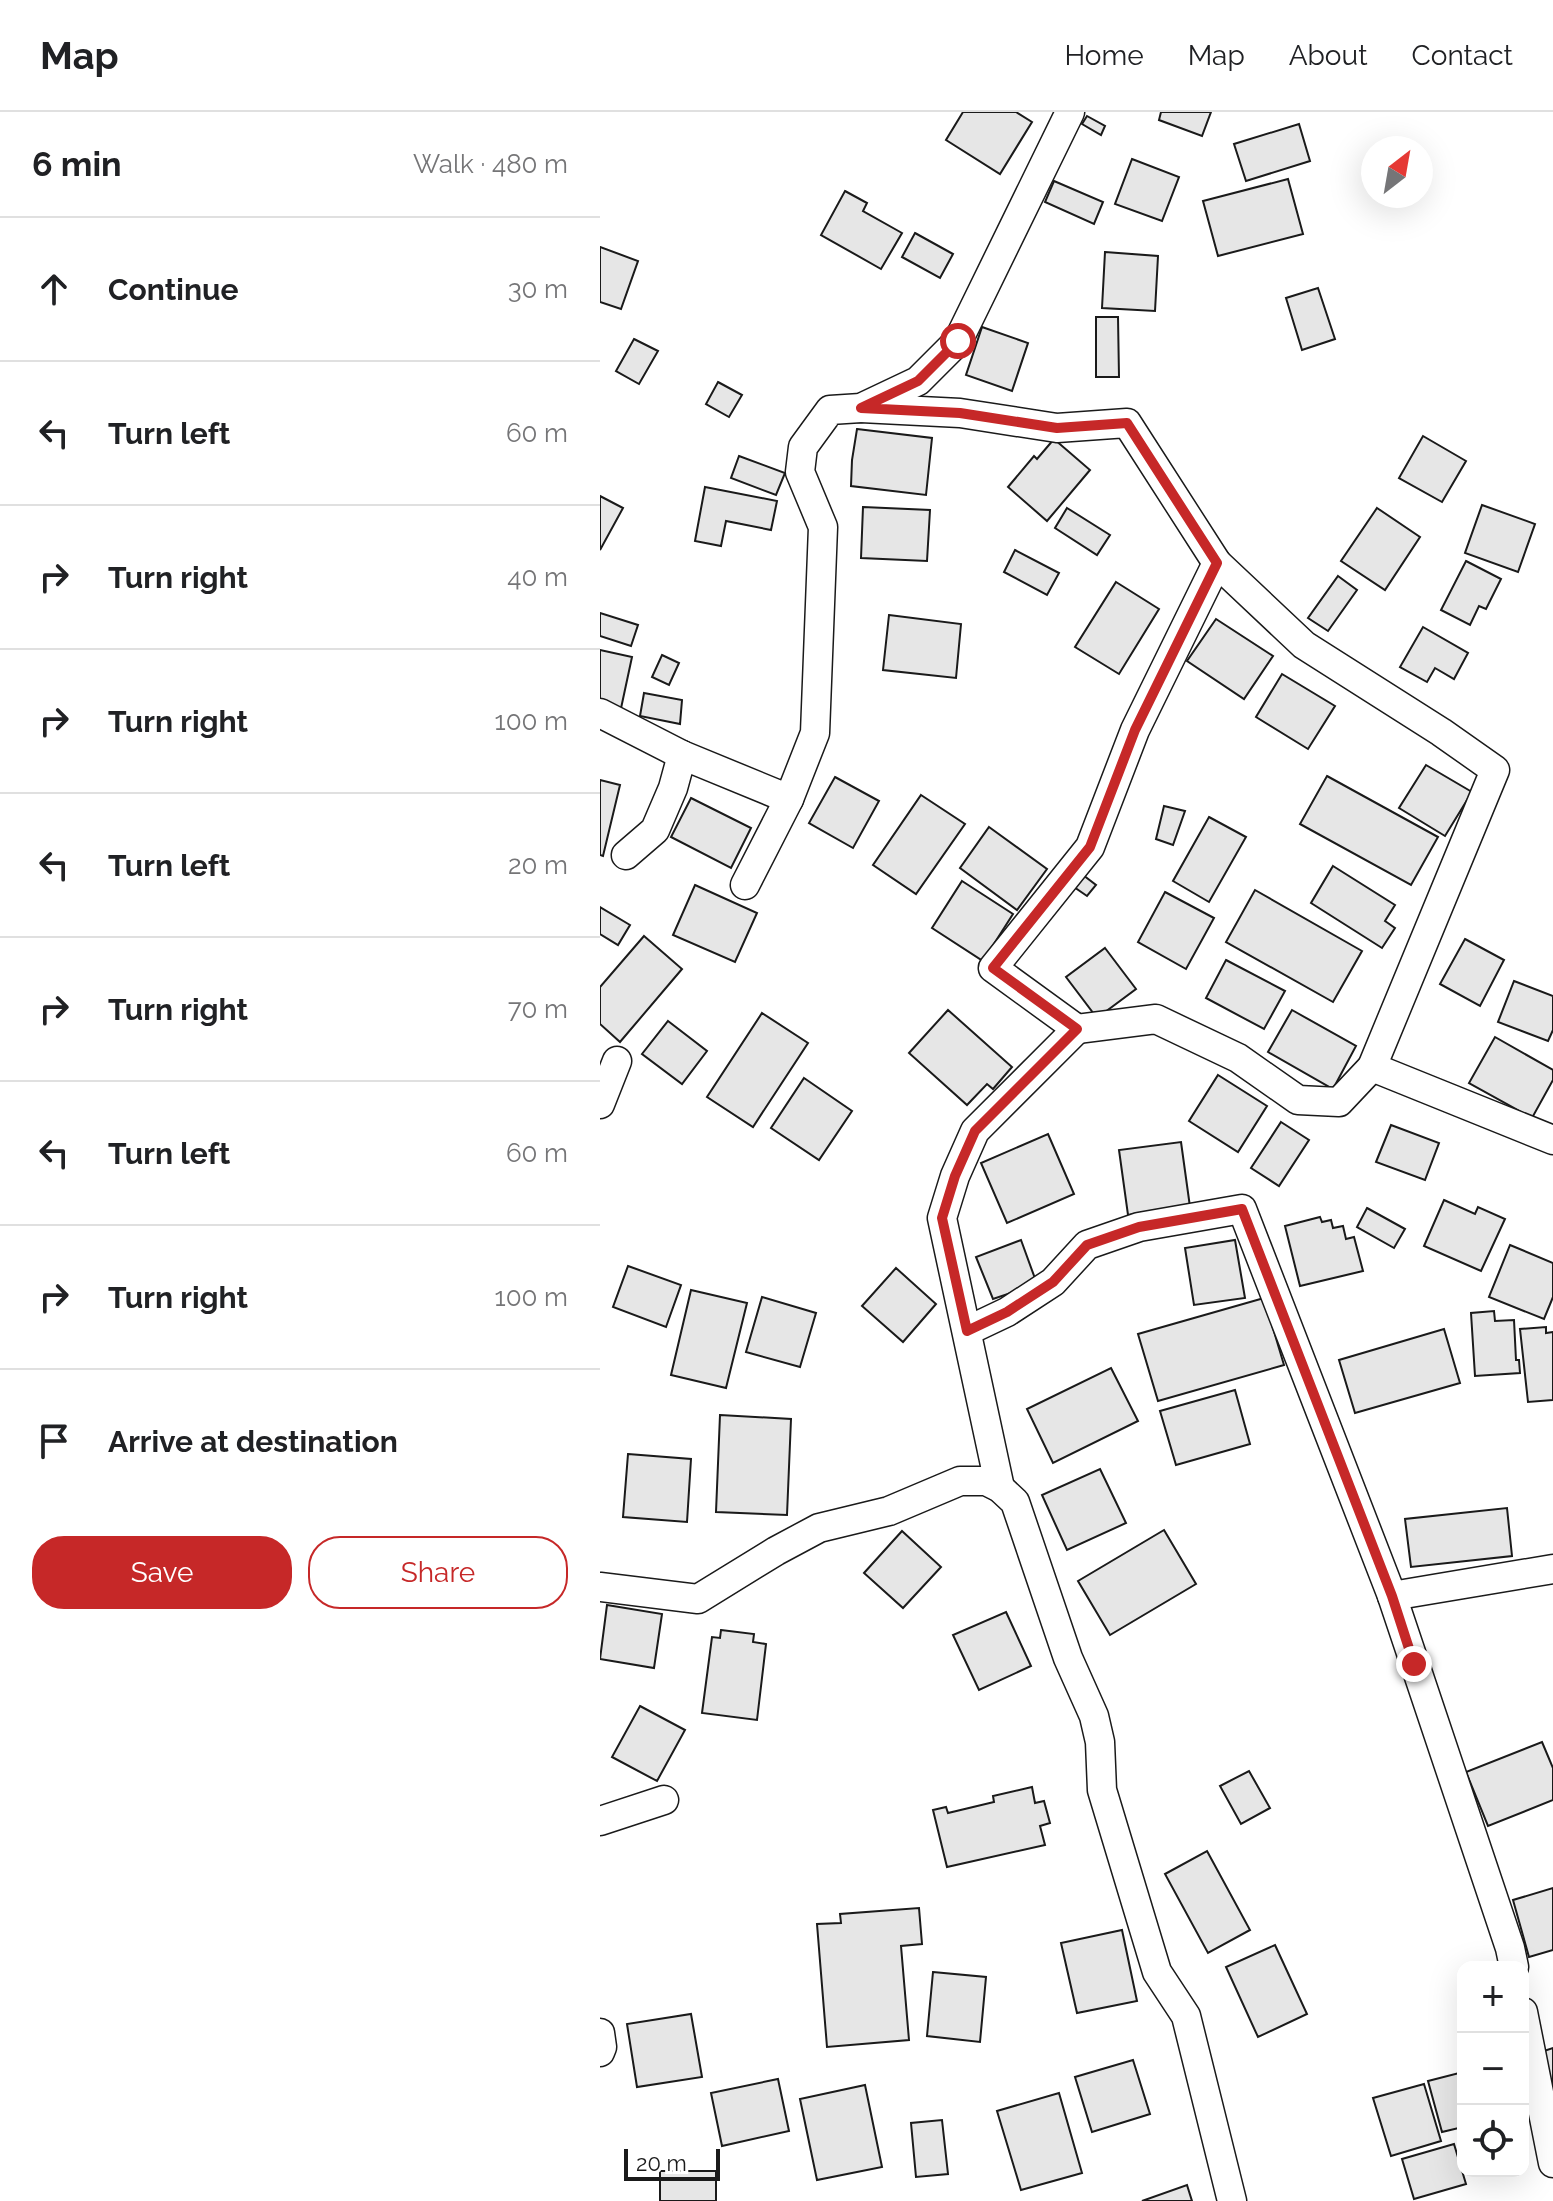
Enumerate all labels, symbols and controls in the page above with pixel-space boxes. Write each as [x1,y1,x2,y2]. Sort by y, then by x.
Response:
text: Map [40,33,119,78]
text: Home [1064,39,1144,72]
text: Map [1188,39,1245,72]
text: About [1289,39,1368,72]
text: Contact [1412,39,1513,72]
north arrow [1361,136,1433,208]
text: 6 min [32,144,122,184]
text: Walk · 480 m [413,149,568,179]
icon: ahead [32,267,76,311]
text: Continue [108,272,239,307]
text: 30 m [508,274,568,304]
route start [940,323,976,359]
icon: left [32,411,76,455]
text: Turn left [108,416,230,451]
text: 60 m [506,418,568,448]
icon: right [32,555,76,599]
text: Turn right [108,560,248,595]
text: 40 m [507,562,568,592]
icon: right [32,699,76,743]
text: Turn right [108,704,248,739]
text: 100 m [495,706,568,736]
icon: left [32,843,76,887]
text: Turn left [108,848,230,883]
text: 20 m [508,850,568,880]
icon: right [32,987,76,1031]
text: Turn right [108,992,248,1027]
text: 70 m [508,994,568,1024]
icon: left [32,1131,76,1175]
text: Turn left [108,1136,230,1171]
text: 60 m [506,1138,568,1168]
icon: right [32,1275,76,1319]
text: Turn right [108,1280,248,1315]
text: 100 m [495,1282,568,1312]
icon: arrive [32,1419,76,1463]
text: Arrive at destination [108,1424,398,1459]
button: Save [32,1536,292,1609]
button: Share [308,1536,568,1609]
route end [1396,1646,1432,1682]
map controls [1457,1961,1529,2177]
button: + [1457,1961,1529,2033]
button: − [1457,2033,1529,2105]
button: locate [1457,2105,1529,2177]
scale bar [624,2145,720,2181]
text: 20 m [636,2150,687,2176]

